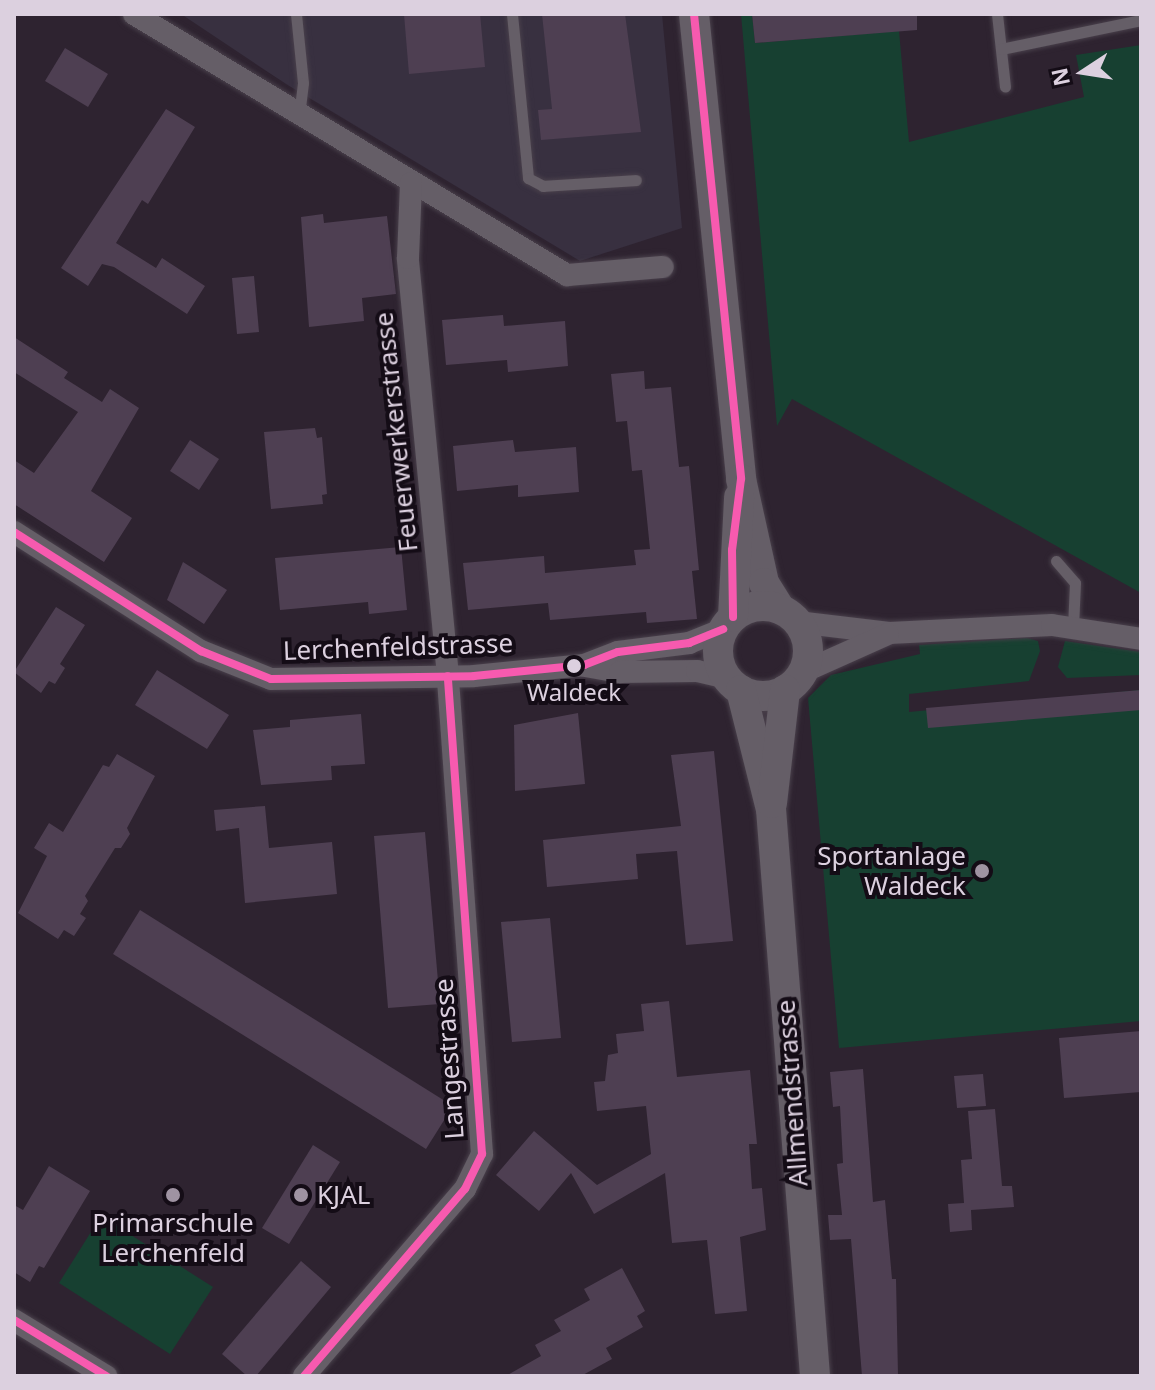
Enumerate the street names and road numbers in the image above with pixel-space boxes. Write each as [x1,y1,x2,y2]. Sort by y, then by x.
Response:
street label: Feuerwerkerstrasse [368,311,424,553]
street label: Lerchenfeldstrasse [282,627,514,667]
street label: Langestrasse [428,978,470,1140]
street label: Allmendstrasse [770,999,814,1187]

